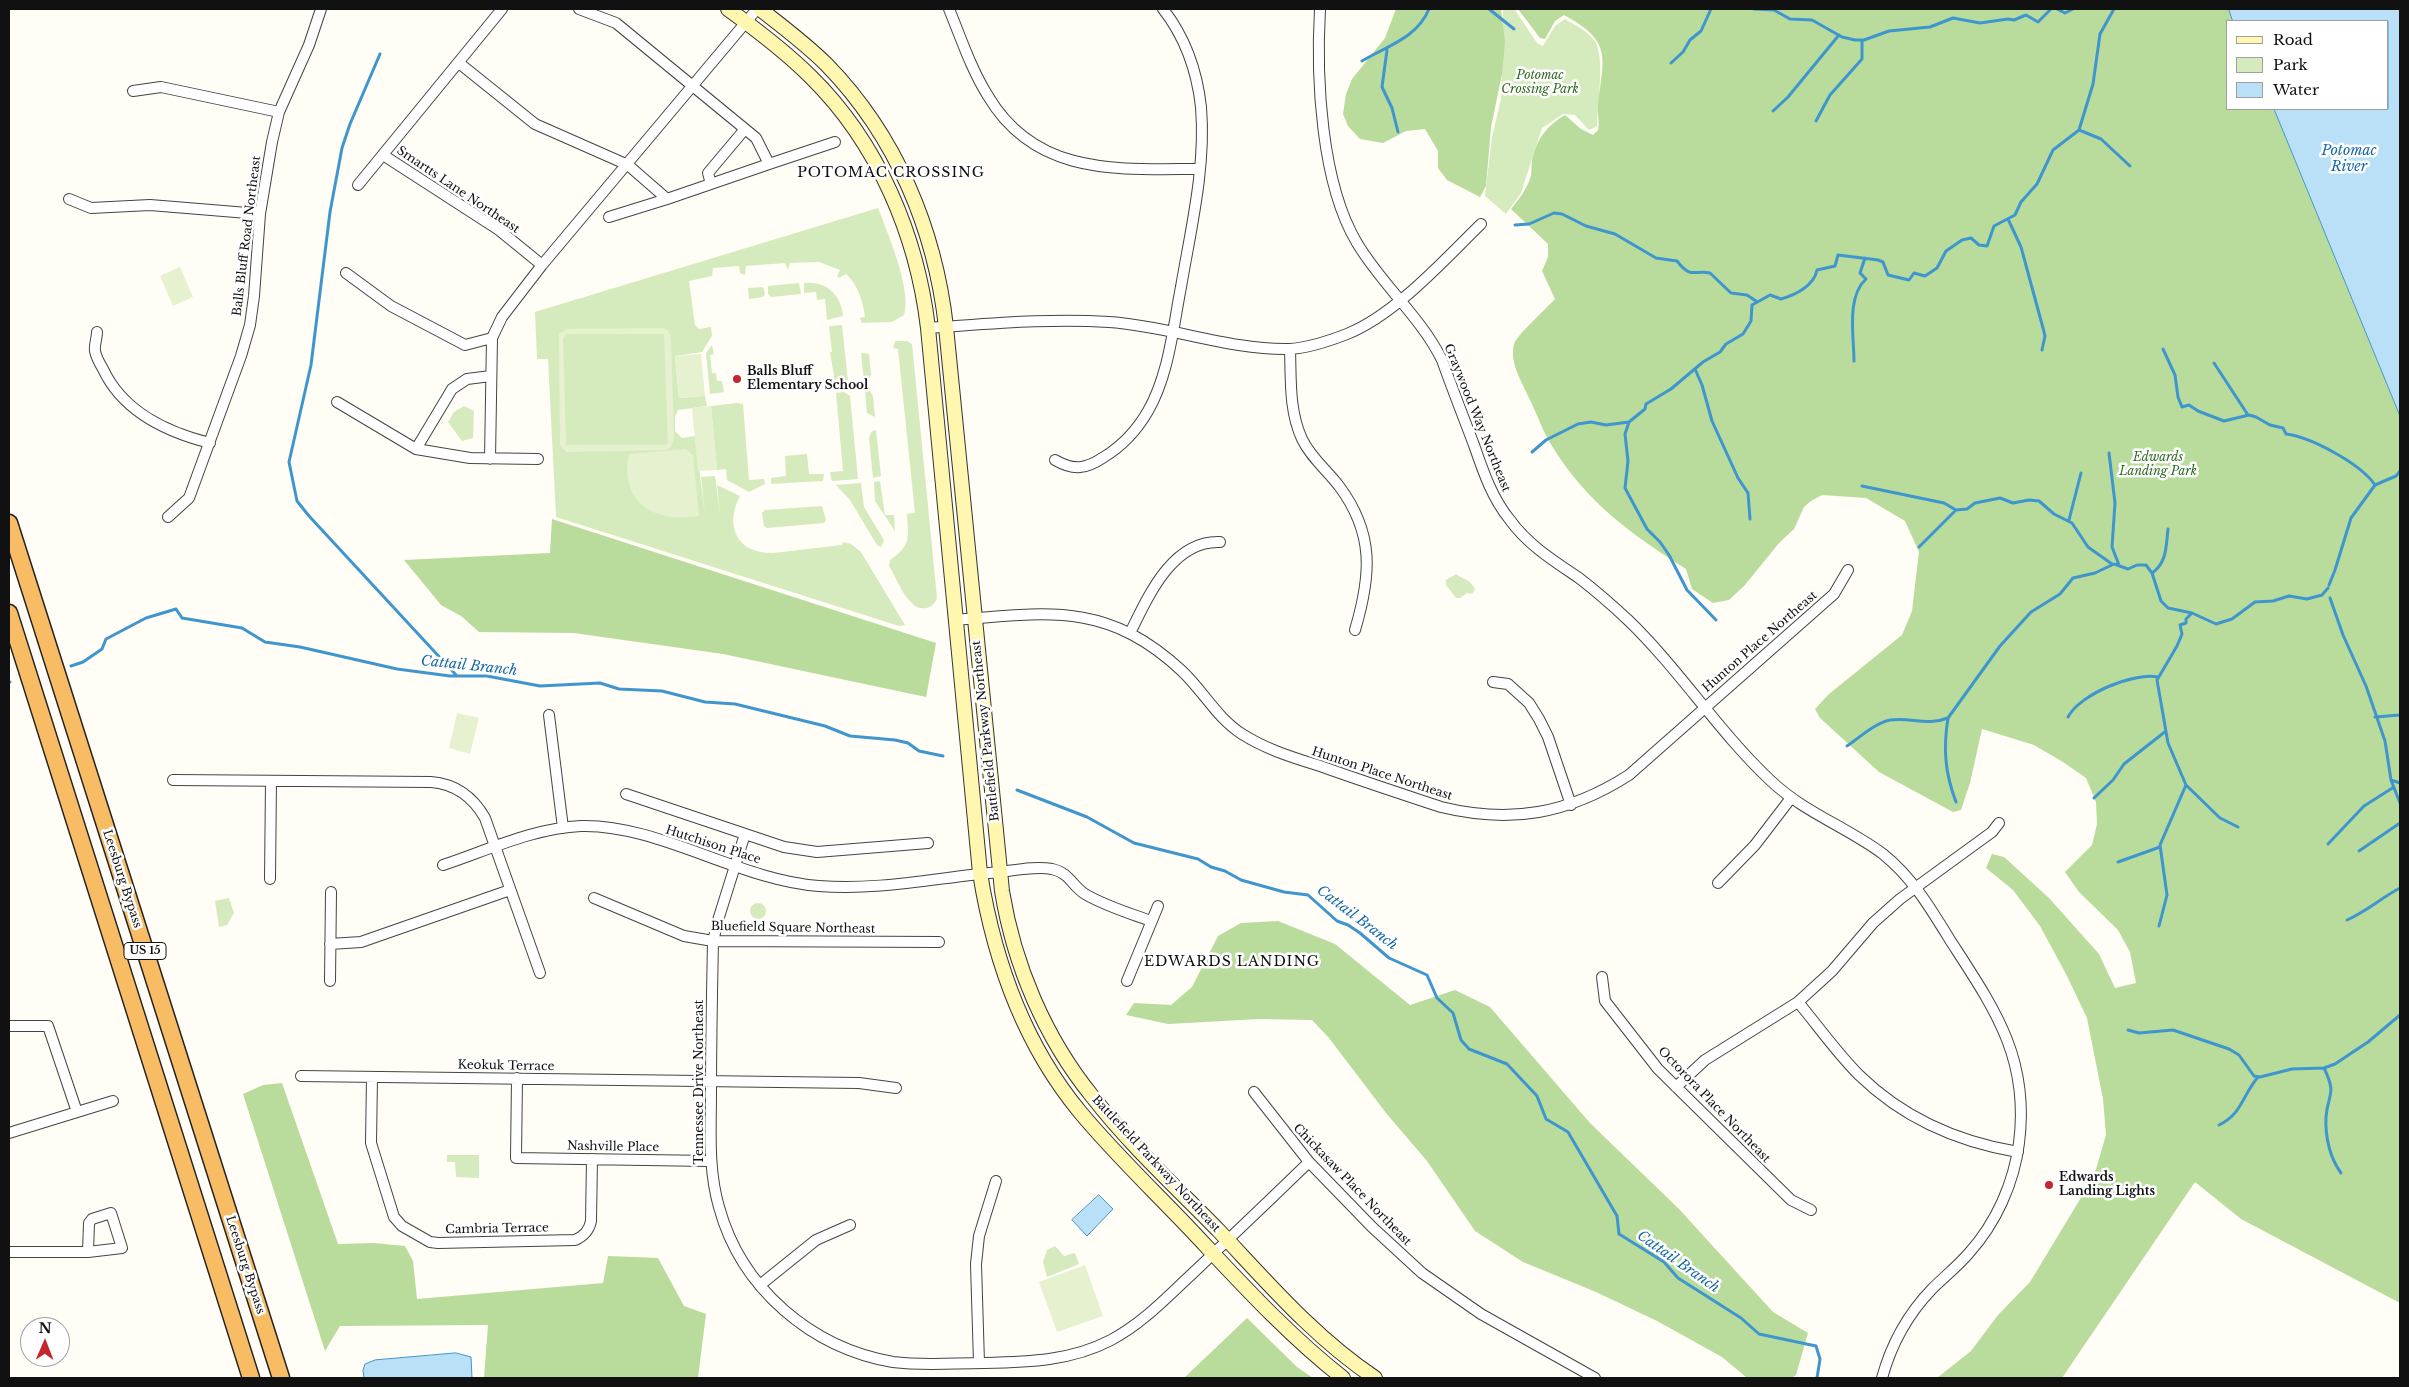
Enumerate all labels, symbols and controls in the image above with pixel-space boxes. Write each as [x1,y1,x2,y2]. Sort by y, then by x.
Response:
legend [2226,20,2389,110]
text: Road [2273,30,2313,49]
text: Park [2273,55,2308,74]
park label: Potomac Crossing Park [1501,69,1579,97]
text: Water [2273,80,2319,99]
street label: Smartts Lane Northeast [394,143,522,237]
water label: Potomac River [2321,143,2377,176]
street label: Balls Bluff Road Northeast [230,155,264,317]
district label: POTOMAC CROSSING [795,165,987,181]
street label: Graywood Way Northeast [1441,342,1513,494]
place label: Balls Bluff Elementary School [747,365,868,393]
marker: Balls Bluff Elementary School [731,373,743,385]
park label: Edwards Landing Park [2119,451,2197,479]
street label: Hunton Place Northeast [1700,588,1820,696]
street label: Battlefield Parkway Northeast [969,640,1003,822]
water label: Cattail Branch [420,653,518,679]
street label: Hunton Place Northeast [1310,744,1454,804]
street label: Hutchison Place [664,823,762,867]
street label: Leesburg Bypass [99,828,145,930]
water label: Cattail Branch [1313,882,1401,954]
street label: Bluefield Square Northeast [711,919,875,937]
road number: US 15 [124,942,166,959]
district label: EDWARDS LANDING [1142,954,1322,970]
street label: Tennessee Drive Northeast [693,1000,707,1164]
street label: Octorora Place Northeast [1655,1044,1773,1166]
street label: Keokuk Terrace [458,1058,554,1074]
street label: Battlefield Parkway Northeast [1089,1093,1223,1235]
street label: Chickasaw Place Northeast [1290,1121,1414,1249]
street label: Nashville Place [567,1139,659,1155]
place label: Edwards Landing Lights [2059,1171,2155,1199]
marker: Edwards Landing Lights [2043,1179,2055,1191]
street label: Leesburg Bypass [222,1214,268,1316]
street label: Cambria Terrace [445,1221,549,1237]
water label: Cattail Branch [1634,1227,1722,1297]
north arrow [20,1317,70,1367]
text: N [38,1319,52,1337]

